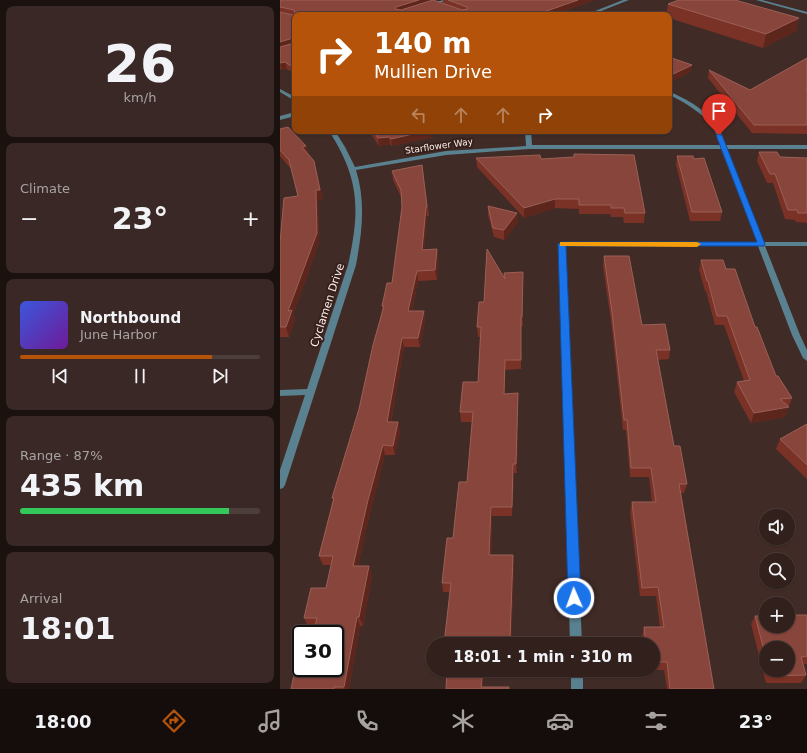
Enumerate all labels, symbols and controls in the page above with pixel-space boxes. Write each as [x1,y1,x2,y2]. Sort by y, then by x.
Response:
text: 140 m [374,27,471,60]
icon: right [308,28,360,80]
text: 26 [104,34,176,94]
text: Mullien Drive [374,61,492,82]
text: km/h [124,90,156,105]
pin [702,94,736,135]
icon: arrive [708,100,730,122]
icon: left [408,104,430,126]
icon: ahead [450,104,472,126]
icon: ahead [492,104,514,126]
icon: right [534,104,556,126]
street label: Starflower Way [405,136,474,156]
text: Climate [20,181,70,196]
text: 23° [112,201,168,236]
text: − [20,206,38,231]
text: + [242,206,260,231]
street label: Cyclamen Drive [308,261,347,349]
text: Northbound [80,309,181,327]
text: June Harbor [80,327,157,342]
icon: previous [49,365,71,387]
icon: pause [129,365,151,387]
icon: next [209,365,231,387]
text: Range · 87% [20,448,103,463]
text: 435 km [20,468,144,503]
map controls [759,509,795,677]
button: sound [759,509,795,545]
button: search [759,553,795,589]
position arrow [553,577,595,619]
text: Arrival [20,591,62,606]
button: + [759,597,795,633]
text: 18:01 [20,611,116,646]
speed limit sign: 30 [292,625,344,677]
button: − [759,641,795,677]
text: 18:01 · 1 min · 310 m [453,648,633,666]
icon: directions [160,707,188,735]
icon: music [256,707,284,735]
icon: phone [353,707,381,735]
icon: climate [449,707,477,735]
icon: car [546,707,574,735]
icon: filters [642,707,670,735]
text: 18:00 [34,711,92,732]
text: 23° [739,711,773,732]

